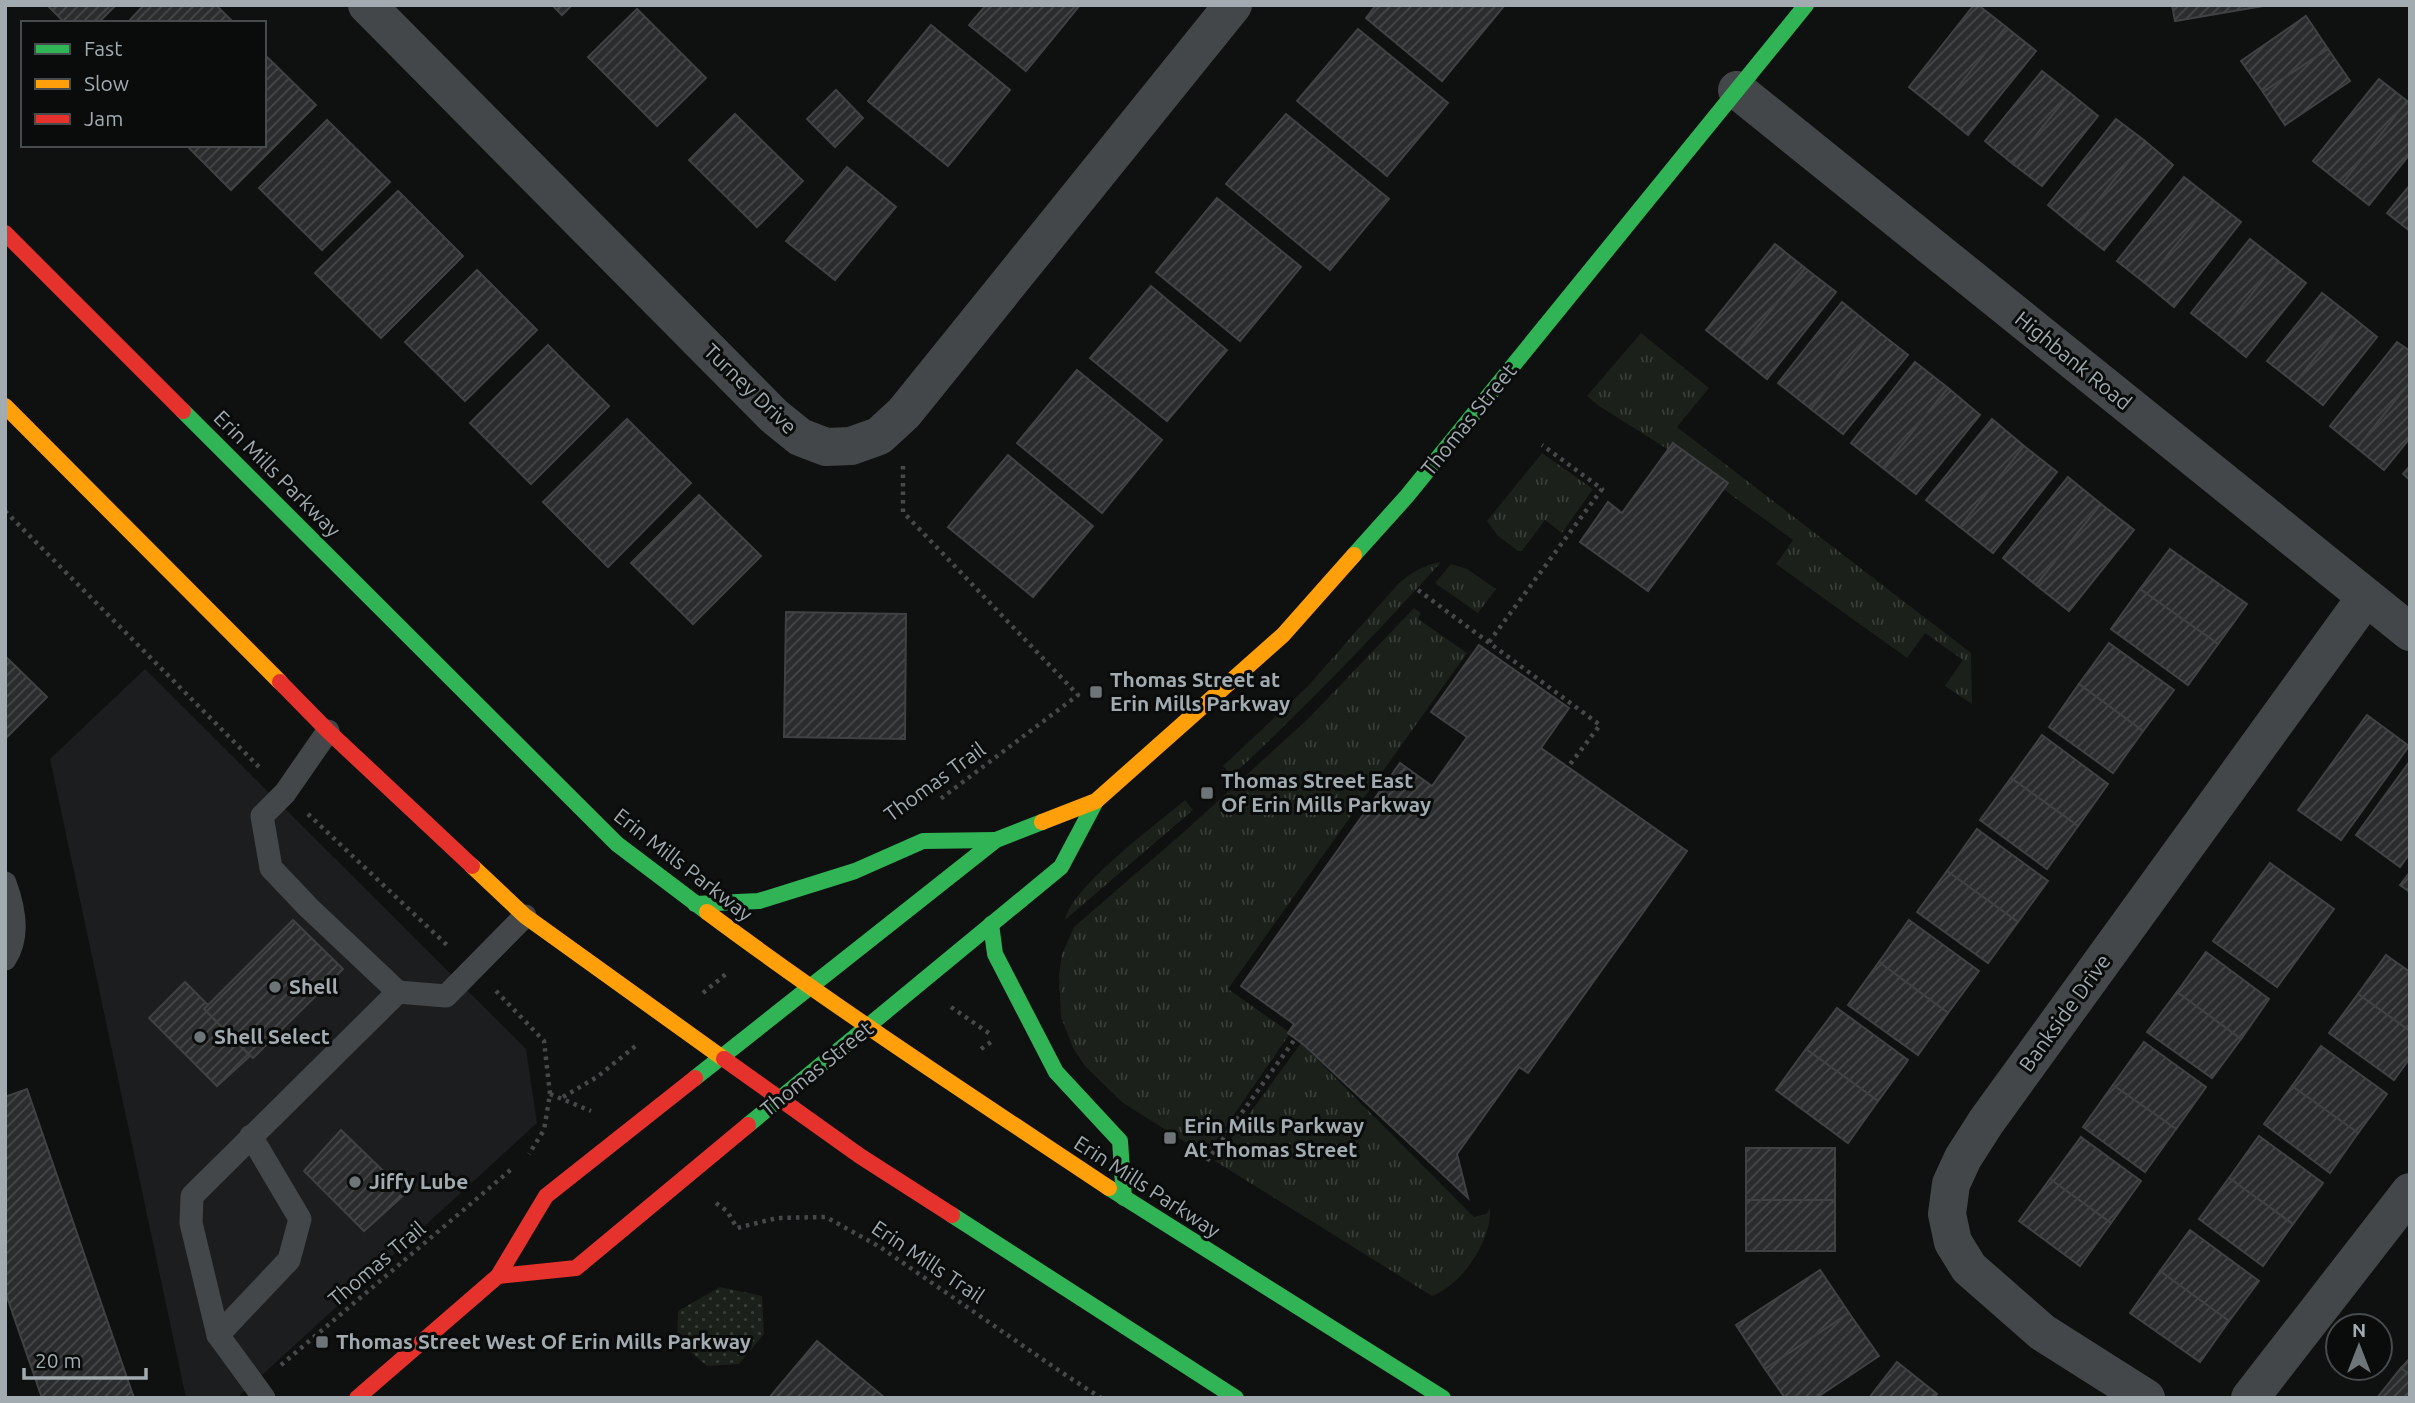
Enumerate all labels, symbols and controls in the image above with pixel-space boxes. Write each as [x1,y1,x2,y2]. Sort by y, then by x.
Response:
legend [21,21,266,147]
text: Fast [84,36,122,60]
text: Slow [84,71,129,95]
text: Jam [84,106,123,130]
street label: Highbank Road [2011,306,2137,414]
street label: Turney Drive [699,338,802,438]
street label: Thomas Street [1416,358,1521,480]
street label: Erin Mills Parkway [210,405,346,541]
place label: Thomas Street at Erin Mills Parkway [1110,667,1290,715]
marker: Thomas Street at Erin Mills Parkway [1088,684,1104,700]
street label: Thomas Trail [879,736,990,826]
place label: Thomas Street East Of Erin Mills Parkway [1221,768,1431,816]
marker: Thomas Street East Of Erin Mills Parkway [1199,785,1215,801]
street label: Erin Mills Parkway [610,803,758,926]
street label: Bankside Drive [2014,949,2115,1076]
place label: Shell [289,974,338,998]
marker: Shell [267,979,283,995]
street label: Thomas Street [755,1016,877,1121]
place label: Shell Select [214,1024,330,1048]
marker: Shell Select [192,1029,208,1045]
place label: Erin Mills Parkway At Thomas Street [1184,1113,1364,1161]
street label: Erin Mills Parkway [1070,1130,1225,1242]
marker: Erin Mills Parkway At Thomas Street [1162,1130,1178,1146]
place label: Jiffy Lube [369,1169,468,1193]
marker: Jiffy Lube [347,1174,363,1190]
street label: Erin Mills Trail [868,1215,989,1308]
street label: Thomas Trail [323,1216,430,1311]
north arrow [2324,1312,2394,1382]
text: N [2352,1319,2366,1341]
place label: Thomas Street West Of Erin Mills Parkway [336,1329,751,1353]
marker: Thomas Street West Of Erin Mills Parkway [314,1334,330,1350]
scale bar [24,1336,147,1380]
text: 20 m [35,1348,82,1372]

